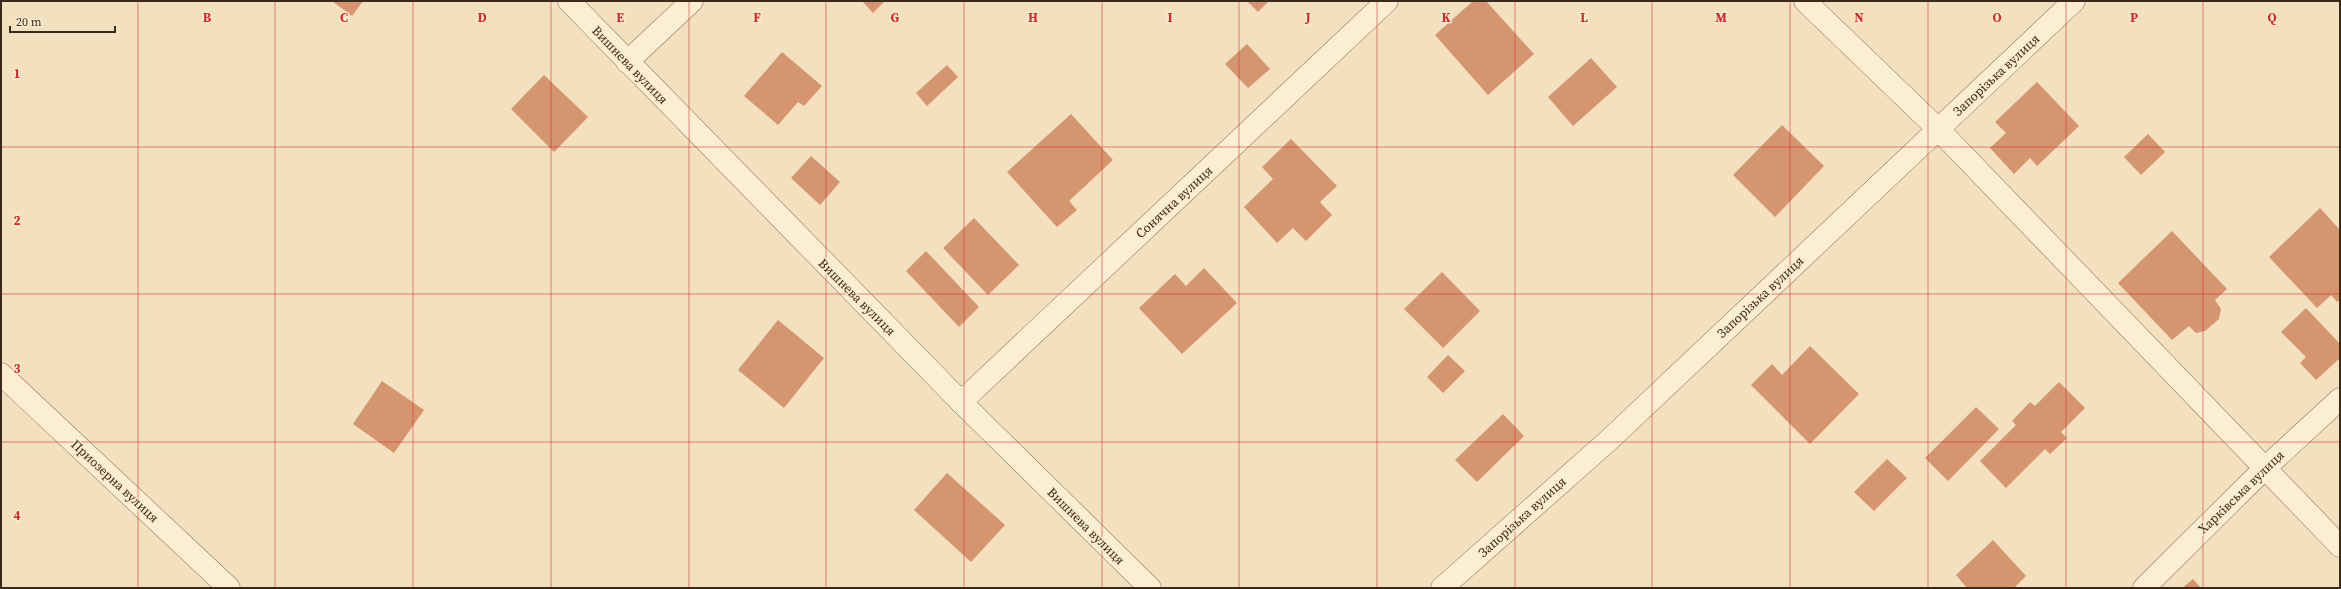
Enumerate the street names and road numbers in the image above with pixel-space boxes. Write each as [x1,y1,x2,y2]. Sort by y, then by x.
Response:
street label: Вишнева вулиця [588,22,672,108]
street label: Запорізька вулиця [1949,30,2043,120]
street label: Сонячна вулиця [1132,162,1216,242]
street label: Запорізька вулиця [1713,252,1807,342]
street label: Вишнева вулиця [815,255,899,339]
street label: Приозерна вулиця [68,436,162,526]
street label: Харківська вулиця [2194,446,2288,537]
street label: Запорізька вулиця [1474,473,1570,561]
street label: Вишнева вулиця [1044,484,1128,568]

